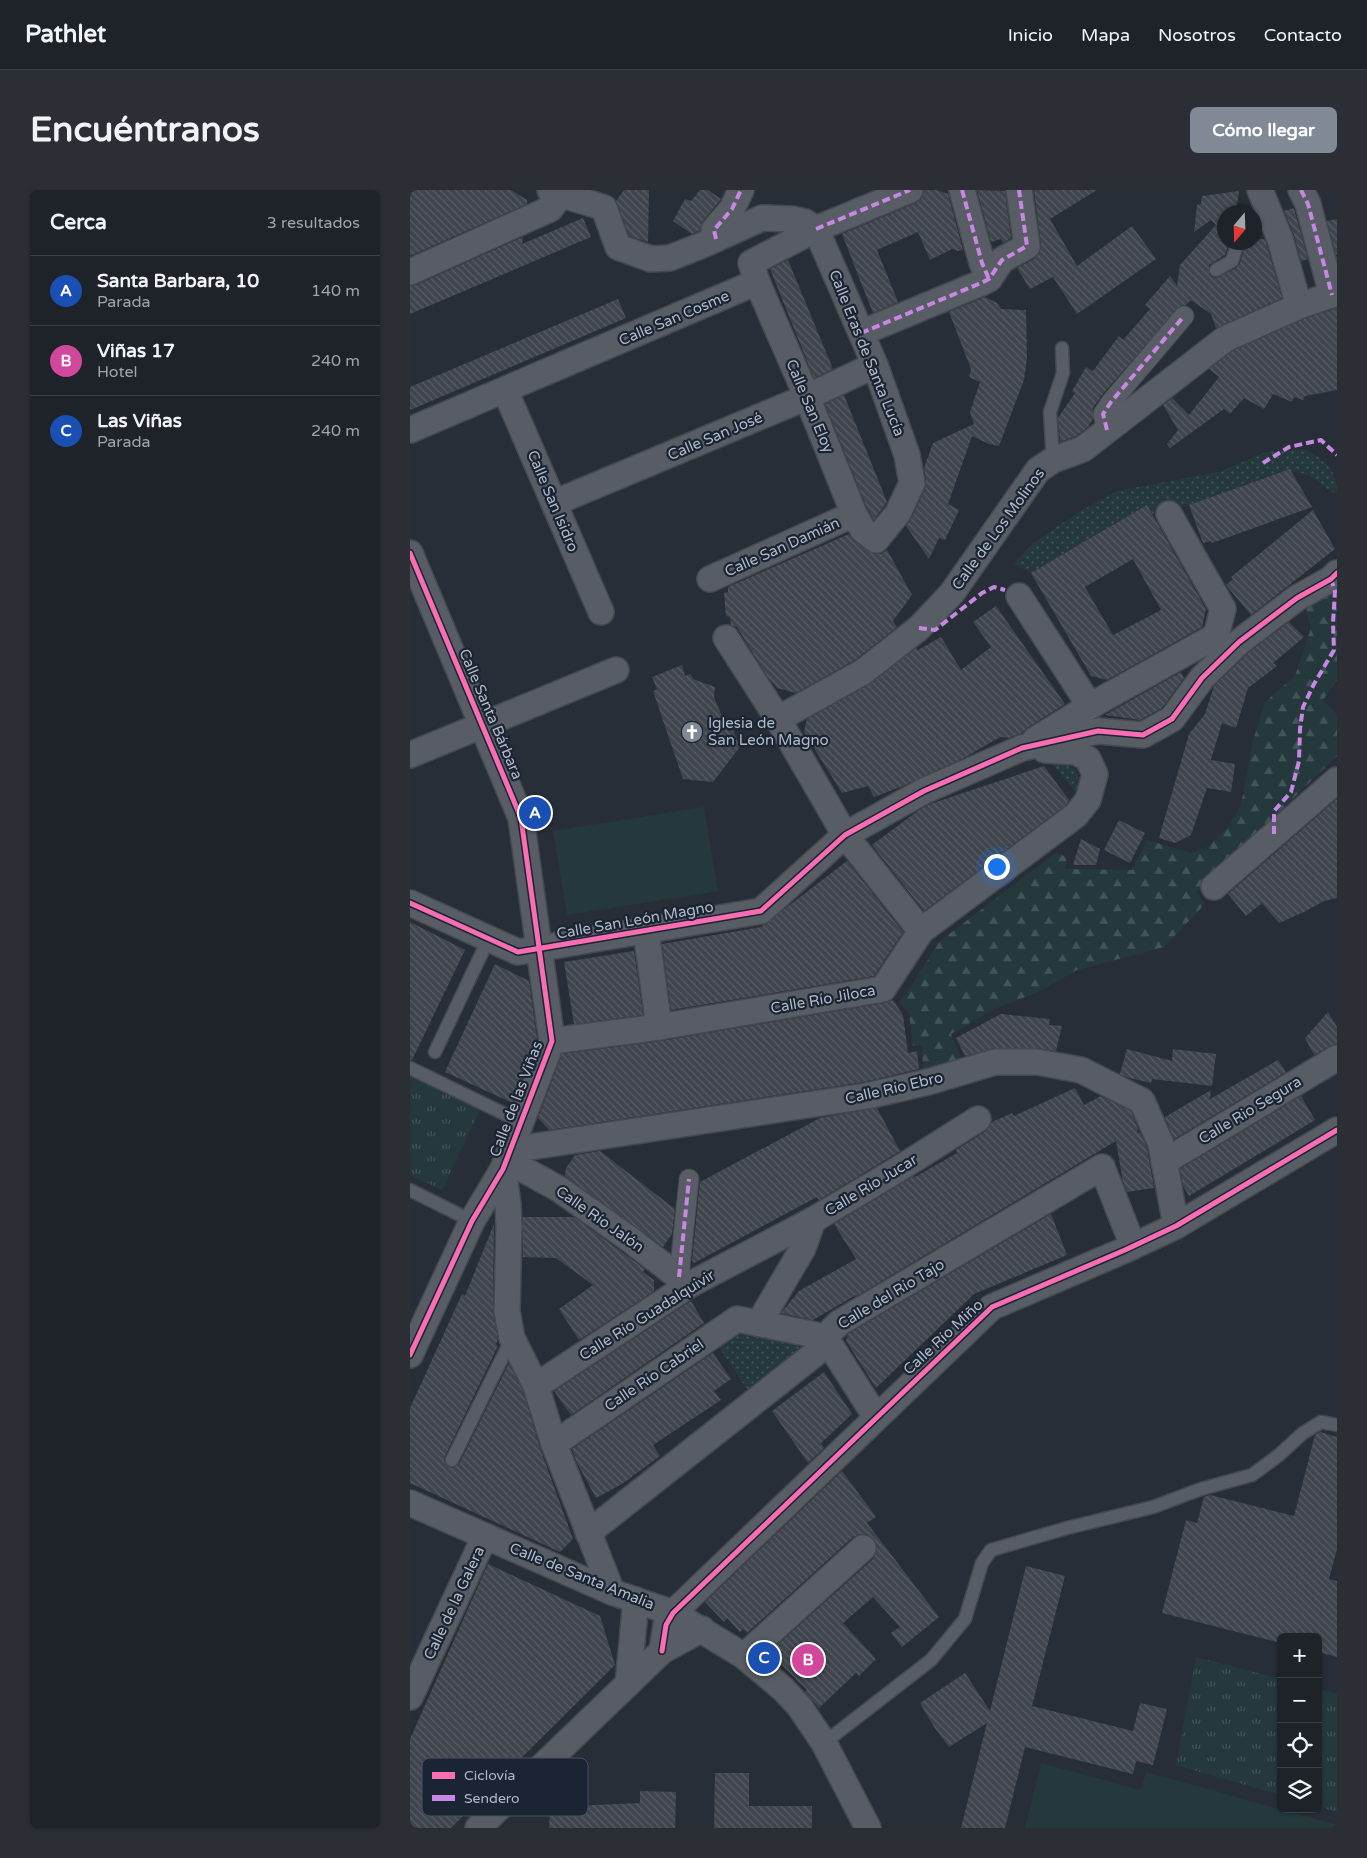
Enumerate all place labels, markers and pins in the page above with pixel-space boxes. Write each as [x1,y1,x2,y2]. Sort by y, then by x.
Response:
place label: Iglesia de San León Magno [708,714,829,749]
church icon: Iglesia de San León Magno [680,720,704,744]
pin: A [519,794,551,832]
pin: C [748,1639,780,1677]
pin: B [792,1641,824,1679]

